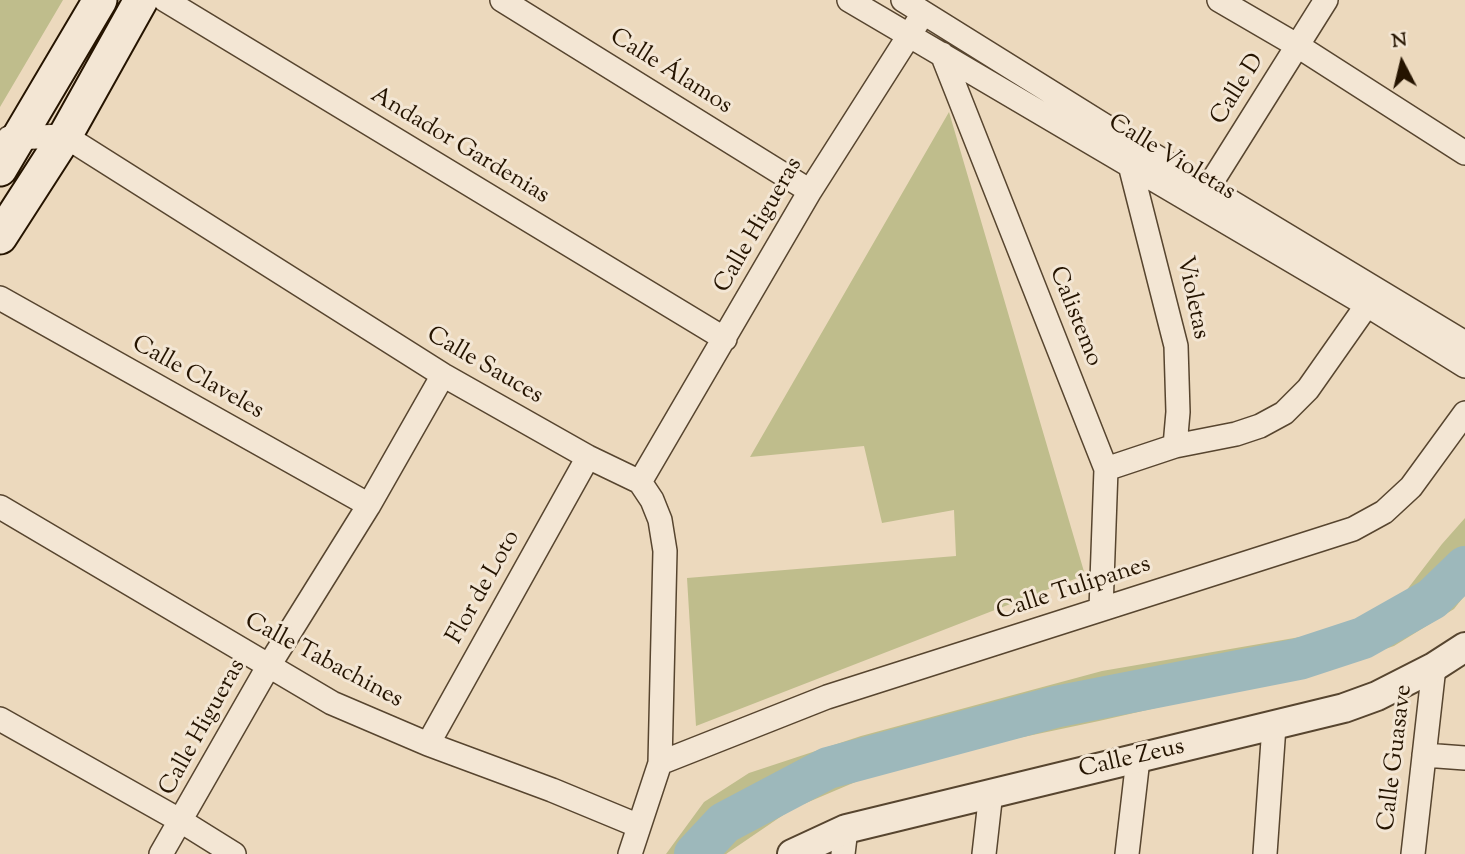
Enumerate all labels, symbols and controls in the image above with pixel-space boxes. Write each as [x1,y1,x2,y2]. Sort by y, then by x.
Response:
street label: Calle Álamos [603,24,737,122]
text: N [1390,27,1409,56]
north arrow [1367,28,1437,98]
street label: Calle D [1206,49,1272,131]
street label: Andador Gardenias [364,82,554,212]
street label: Calle Violetas [1102,110,1240,208]
street label: Calle Higueras [710,153,810,299]
street label: Violetas [1168,254,1214,342]
street label: Calistemo [1041,263,1107,371]
street label: Calle Sauces [421,322,547,412]
street label: Calle Claveles [126,331,268,427]
street label: Flor de Loto [442,526,528,650]
street label: Calle Tulipanes [993,552,1155,628]
street label: Calle Tabachines [239,608,407,716]
street label: Calle Higueras [155,655,253,801]
street label: Calle Guasave [1374,683,1420,833]
street label: Calle Zeus [1076,734,1188,786]

